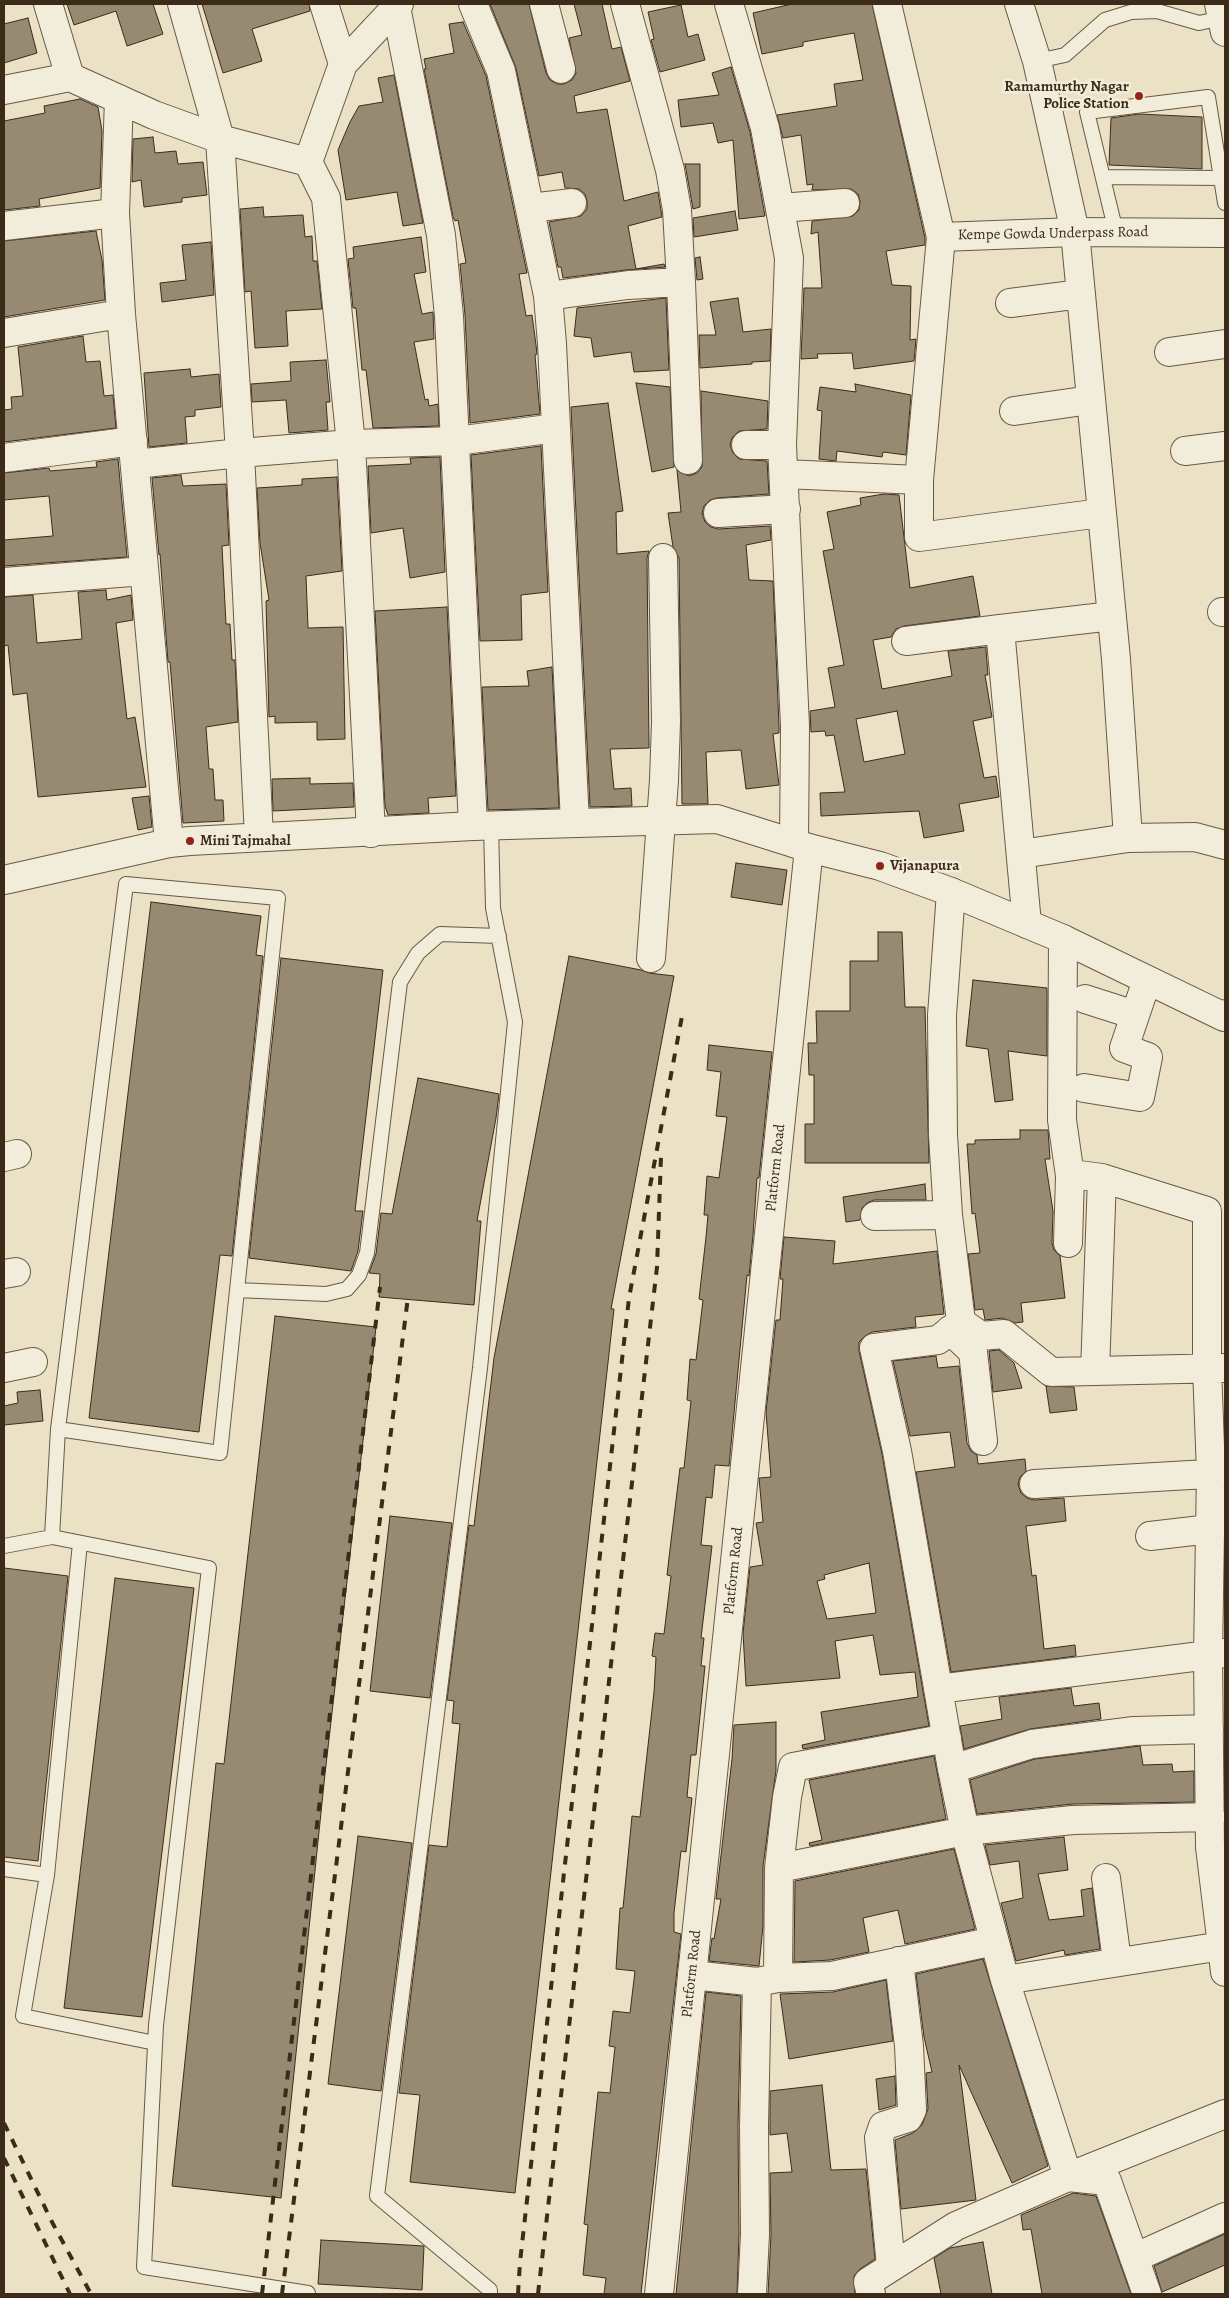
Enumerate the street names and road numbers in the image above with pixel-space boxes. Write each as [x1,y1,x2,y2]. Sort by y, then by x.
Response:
street label: Kempe Gowda Underpass Road [957,223,1149,245]
street label: Platform Road [762,1123,790,1213]
street label: Platform Road [720,1526,748,1616]
street label: Platform Road [678,1929,706,2019]

